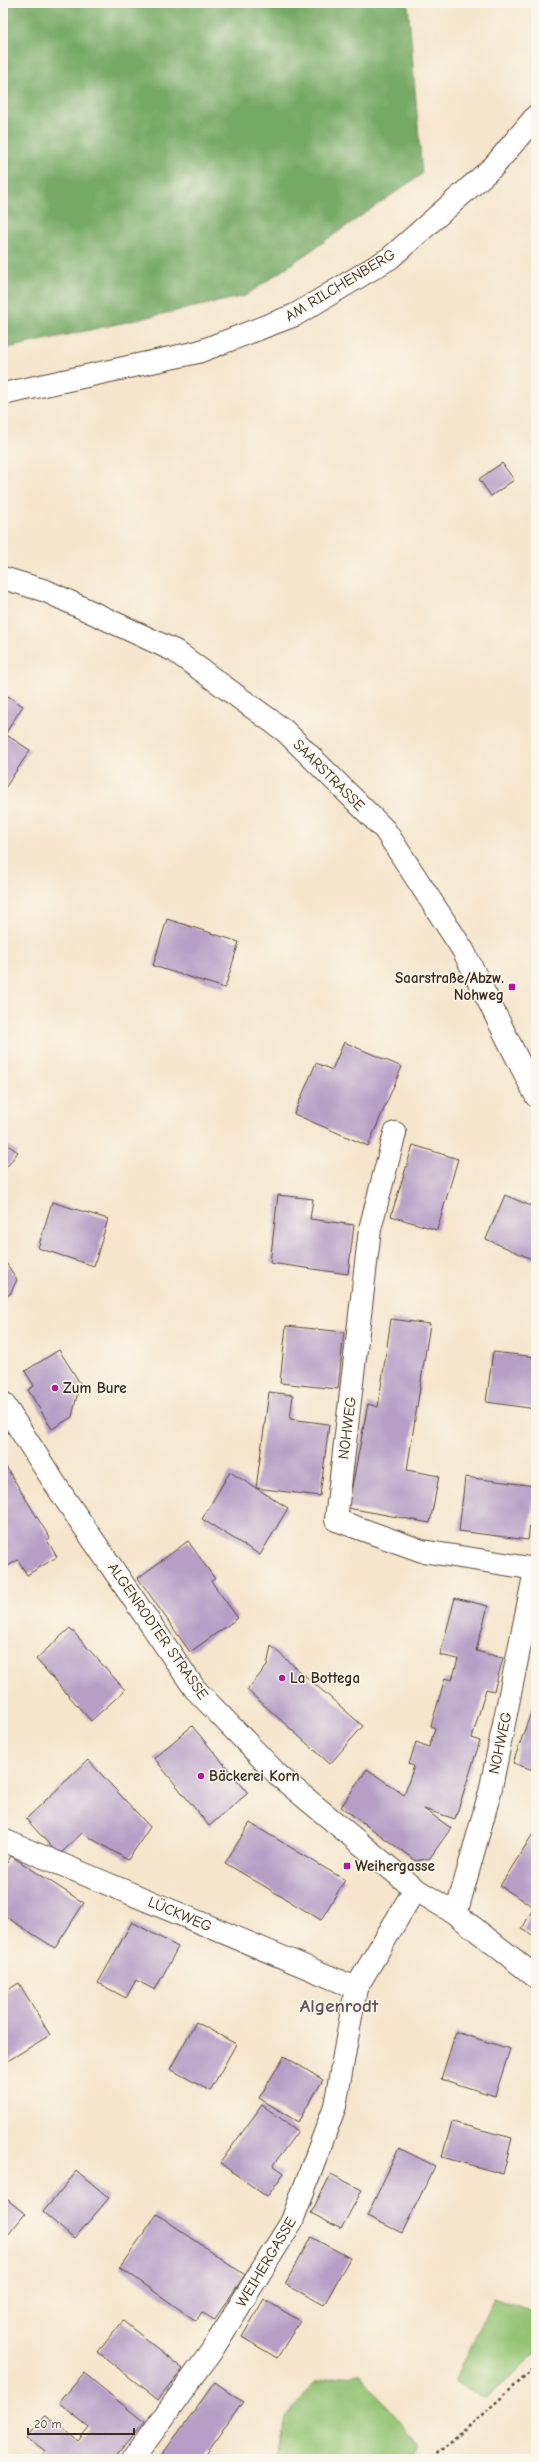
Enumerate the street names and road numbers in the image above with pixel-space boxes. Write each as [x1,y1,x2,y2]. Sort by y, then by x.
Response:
street label: AM RILCHENBERG [282,245,398,325]
street label: SAARSTRASSE [289,735,369,815]
street label: NOHWEG [334,1395,360,1460]
street label: ALGENRODTER STRASSE [104,1559,212,1703]
street label: NOHWEG [485,1710,515,1776]
street label: LÜCKWEG [145,1892,215,1936]
street label: WEIHERGASSE [232,2214,300,2310]

